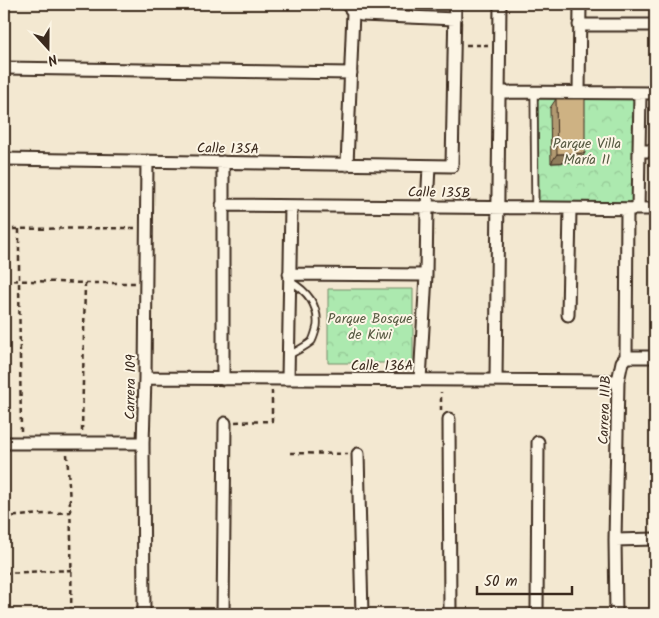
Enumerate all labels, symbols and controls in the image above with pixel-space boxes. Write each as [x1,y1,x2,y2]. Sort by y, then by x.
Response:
north arrow [22,22,72,72]
text: N [44,47,60,71]
park label: Parque Villa María II [553,133,621,171]
street label: Calle 135A [197,137,259,161]
street label: Calle 135B [408,181,471,205]
park label: Parque Bosque de Kiwi [328,308,413,346]
street label: Carrera 109 [119,354,143,420]
street label: Calle 136A [351,355,413,377]
street label: Carrera 111B [593,375,617,445]
scale bar [477,563,572,595]
text: 50 m [484,570,518,594]

